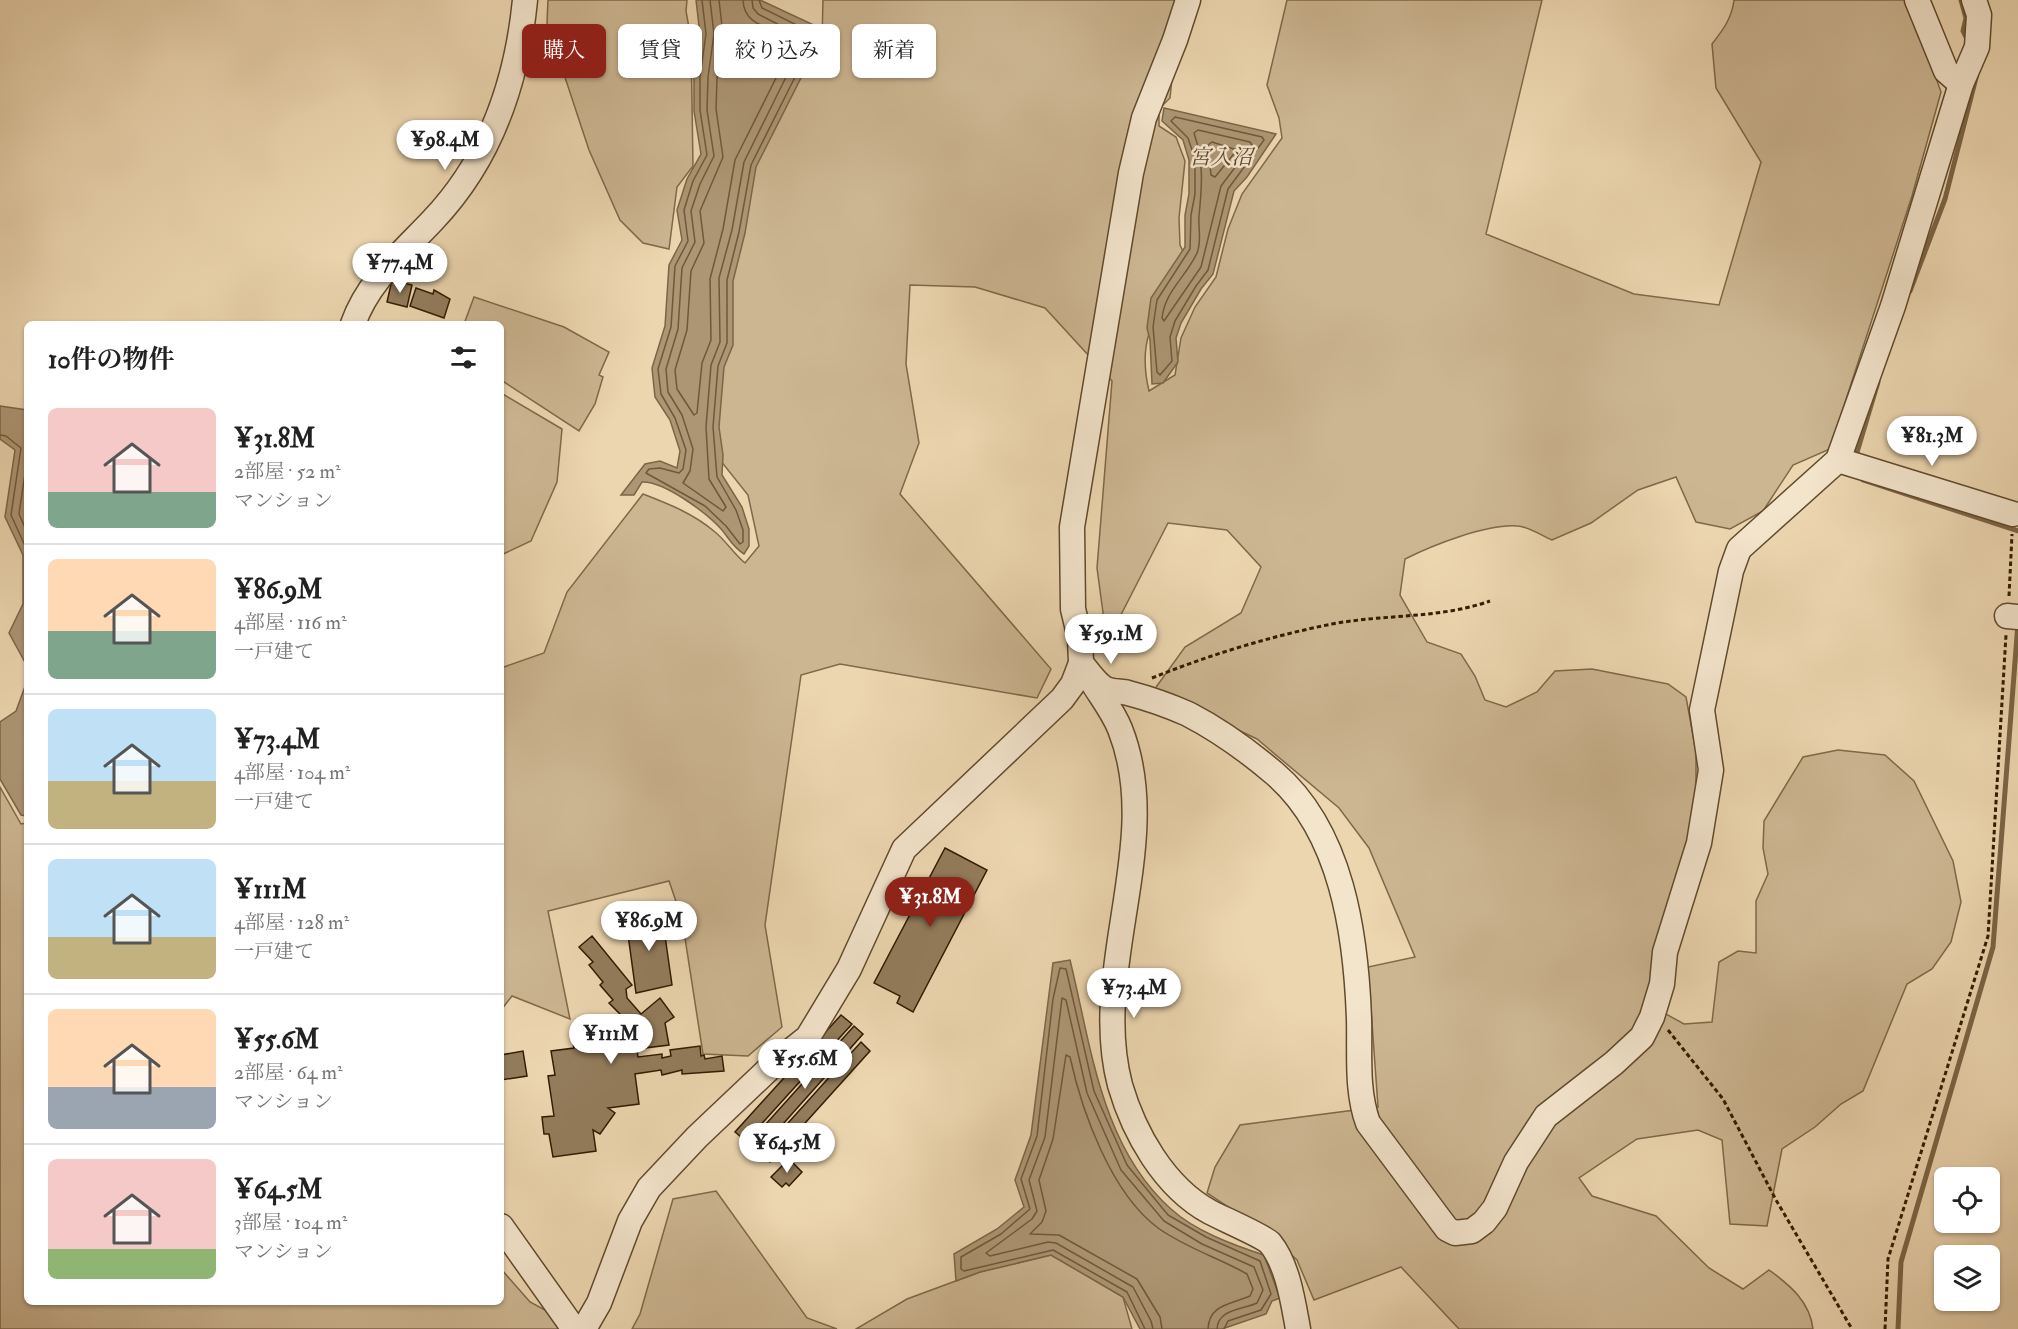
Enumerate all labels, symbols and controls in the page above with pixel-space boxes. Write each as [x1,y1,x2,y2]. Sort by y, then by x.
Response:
chip: 購入 [522,24,606,78]
chip: 賃貸 [618,24,702,78]
chip: 絞り込み [714,24,840,78]
chip: 新着 [852,24,936,78]
pin: ¥98.4M [396,120,494,171]
text: ¥98.4M [411,127,479,152]
water label: 宮入沼 [1190,144,1255,171]
pin: ¥77.4M [351,243,449,294]
text: ¥77.4M [366,250,434,275]
icon: filters [447,341,480,374]
text: 10件の物件 [48,344,174,376]
pin: ¥81.3M [1883,416,1981,467]
text: ¥31.8M [234,423,315,455]
text: ¥81.3M [1901,423,1963,448]
icon: home [96,432,168,504]
text: 2部屋 · 52 m² [234,459,341,484]
text: マンション [234,488,333,513]
text: ¥86.9M [234,574,322,606]
icon: home [96,583,168,655]
text: 4部屋 · 116 m² [234,610,347,635]
pin: ¥59.1M [1062,614,1160,665]
text: ¥59.1M [1079,621,1143,646]
text: 一戸建て [234,639,314,664]
text: ¥73.4M [234,724,320,756]
icon: home [96,733,168,805]
text: 4部屋 · 104 m² [234,760,350,785]
text: 一戸建て [234,789,314,814]
text: ¥111M [234,874,307,906]
pin: ¥31.8M [881,877,979,928]
icon: home [96,883,168,955]
text: ¥31.8M [899,884,961,909]
pin: ¥86.9M [600,901,698,952]
text: ¥86.9M [615,908,683,933]
text: 4部屋 · 128 m² [234,910,349,935]
text: 一戸建て [234,939,314,964]
pin: ¥73.4M [1085,968,1183,1019]
text: ¥73.4M [1101,975,1167,1000]
pin: ¥111M [569,1014,653,1065]
text: ¥111M [583,1021,639,1046]
text: ¥55.6M [234,1024,319,1056]
icon: home [96,1033,168,1105]
pin: ¥55.6M [756,1039,854,1090]
text: ¥55.6M [772,1046,838,1071]
text: 2部屋 · 64 m² [234,1060,343,1085]
text: マンション [234,1089,333,1114]
pin: ¥64.5M [738,1123,836,1174]
text: ¥64.5M [753,1130,821,1155]
map controls [1934,1167,2000,1311]
button: locate [1934,1167,2000,1233]
text: ¥64.5M [234,1174,322,1206]
icon: home [96,1183,168,1255]
text: 3部屋 · 104 m² [234,1210,347,1235]
text: マンション [234,1239,333,1264]
button: layers [1934,1245,2000,1311]

